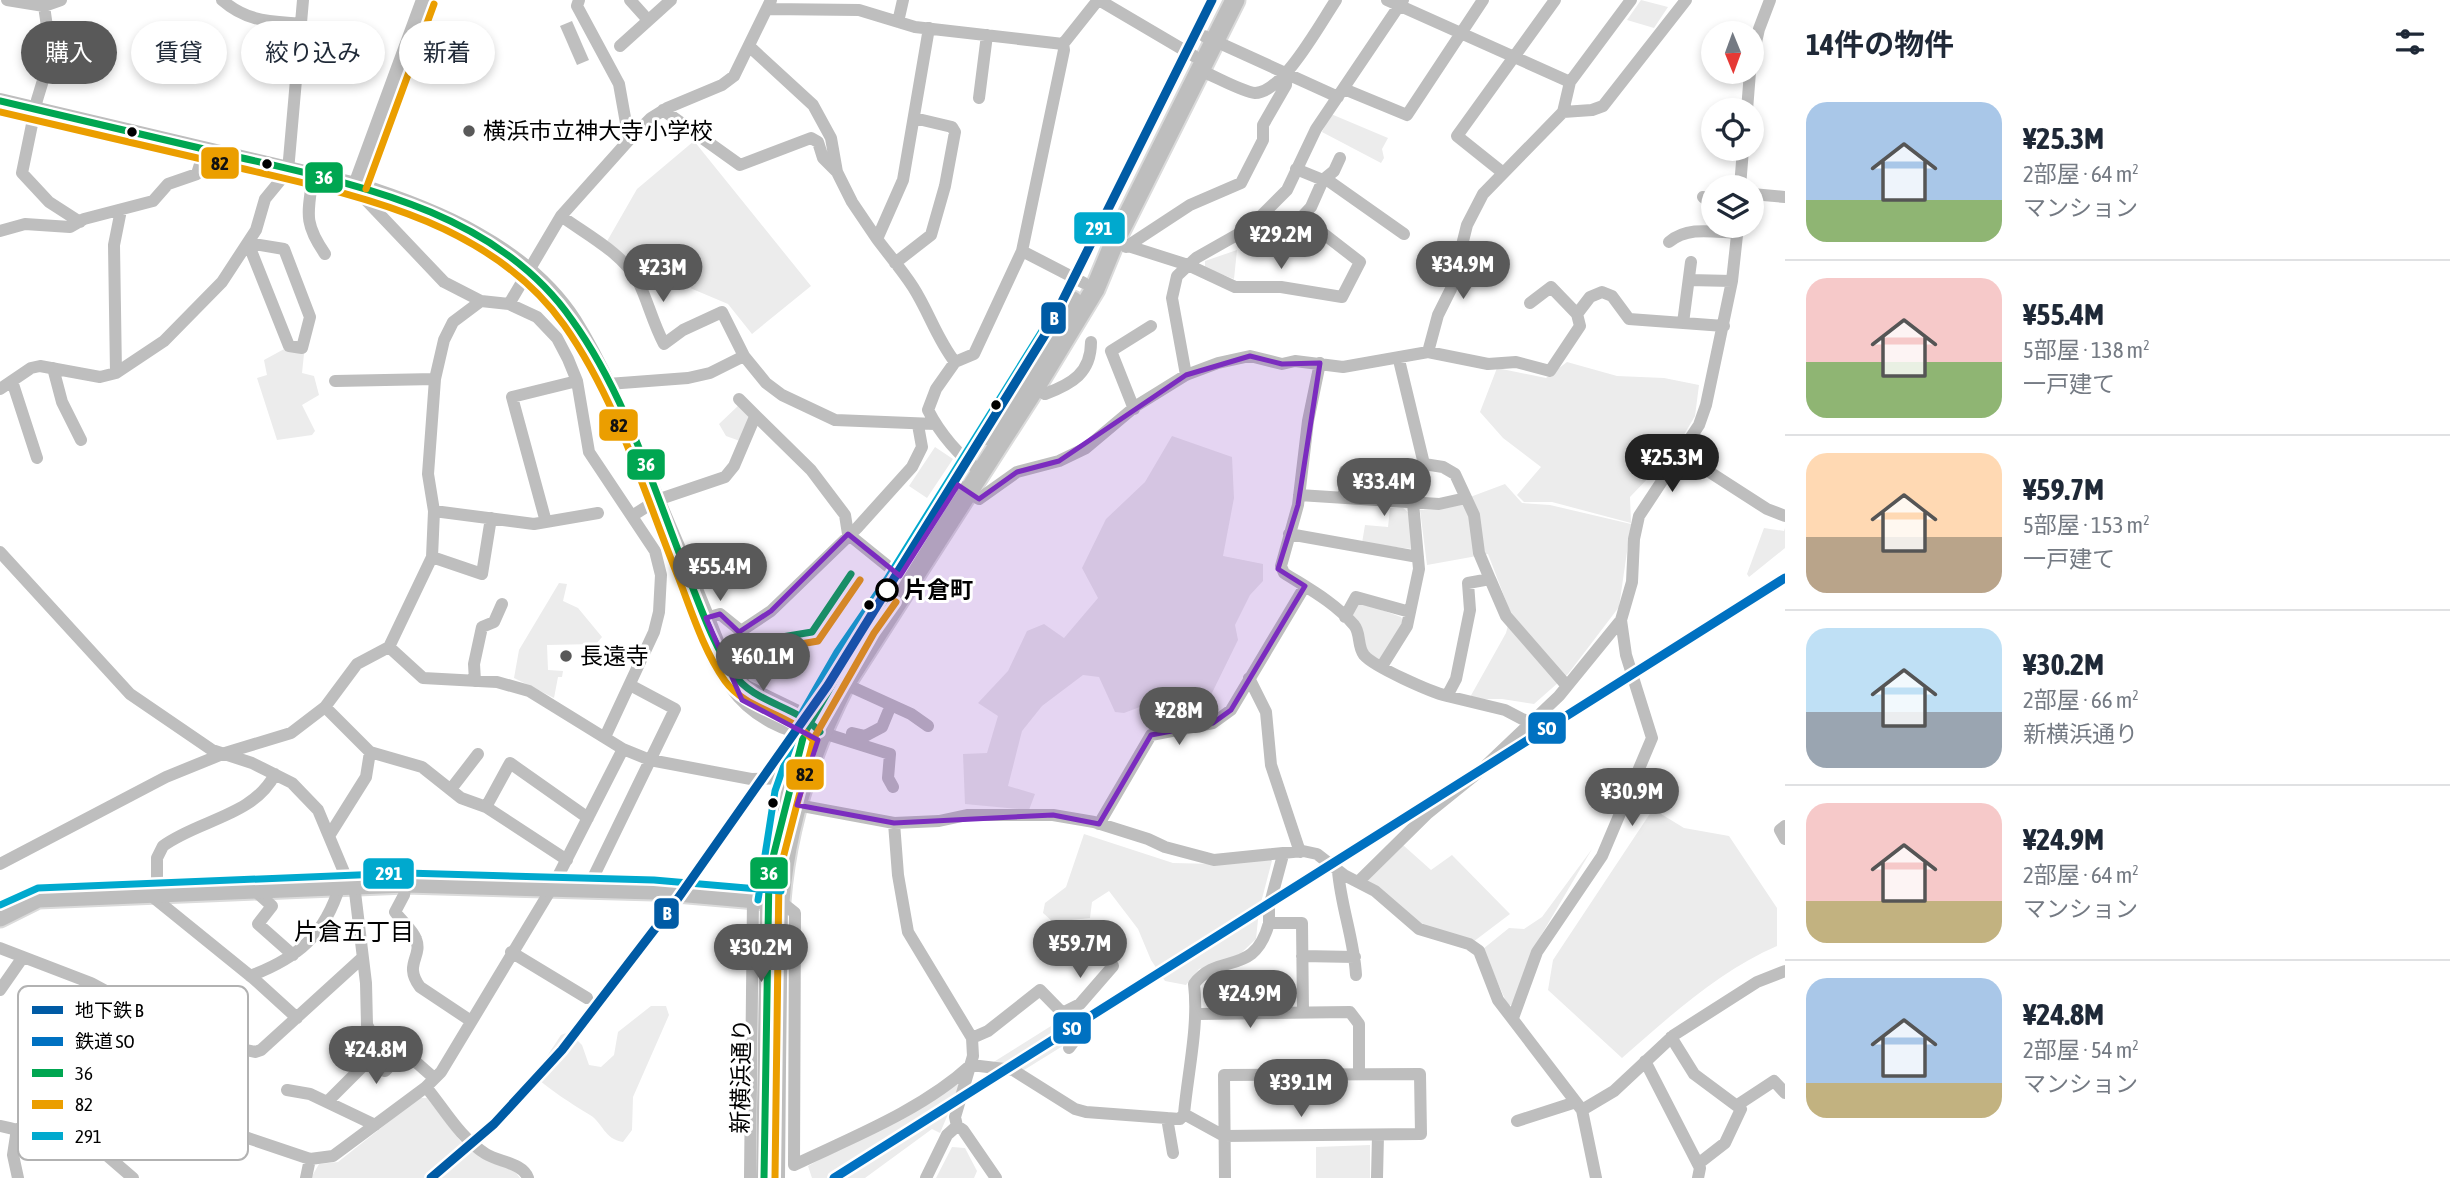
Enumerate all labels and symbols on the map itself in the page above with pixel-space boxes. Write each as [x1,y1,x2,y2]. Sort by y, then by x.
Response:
north arrow [1701,21,1764,84]
place label: 横浜市立神大寺小学校 [483,118,713,144]
marker: 横浜市立神大寺小学校 [461,123,477,139]
unlabelled marker [125,125,139,139]
line badge: 82 [200,146,240,180]
text: 82 [211,152,229,174]
unlabelled marker [260,157,274,171]
line badge: 36 [304,161,344,194]
text: 36 [315,166,333,188]
line badge: 291 [1073,211,1126,245]
pin: ¥29.2M [1224,212,1338,271]
text: 291 [1086,217,1112,239]
pin: ¥34.9M [1406,242,1520,301]
pin: ¥23M [622,244,704,304]
line badge: B [1040,301,1067,335]
text: B [1049,307,1059,329]
unlabelled marker [989,398,1003,412]
line badge: 82 [598,408,639,442]
text: 82 [610,414,628,436]
pin: ¥25.3M [1615,434,1729,494]
line badge: 36 [626,448,666,481]
text: 36 [637,453,655,475]
pin: ¥33.4M [1327,458,1441,518]
pin: ¥55.4M [663,544,777,603]
place label: 片倉町 [904,577,973,603]
marker: 片倉町 [876,579,898,601]
unlabelled marker [862,598,876,612]
pin: ¥60.1M [706,634,820,693]
place label: 長遠寺 [580,643,649,669]
marker: 長遠寺 [558,648,574,664]
pin: ¥28M [1138,688,1220,747]
line badge: SO [1527,711,1567,745]
text: SO [1537,717,1557,739]
line badge: 82 [785,758,825,791]
text: 82 [796,763,814,785]
pin: ¥30.9M [1575,768,1689,828]
unlabelled marker [766,796,780,810]
line badge: 36 [749,856,789,890]
line badge: 291 [362,857,415,890]
text: 291 [376,862,402,884]
text: 36 [760,862,778,884]
line badge: B [653,897,680,930]
text: B [662,902,672,924]
district label: 片倉五丁目 [294,918,414,945]
pin: ¥59.7M [1023,920,1137,980]
pin: ¥30.2M [704,925,818,984]
pin: ¥24.9M [1193,970,1307,1030]
legend [18,986,248,1160]
text: 地下鉄 B [75,999,144,1021]
line badge: SO [1052,1011,1092,1045]
text: SO [1062,1017,1082,1039]
street label: 新横浜通り [727,1018,755,1134]
pin: ¥24.8M [319,1026,433,1086]
text: 鉄道 SO [75,1030,135,1052]
pin: ¥39.1M [1244,1060,1358,1119]
text: 36 [75,1062,93,1084]
text: 82 [75,1093,93,1115]
text: 291 [75,1125,102,1147]

